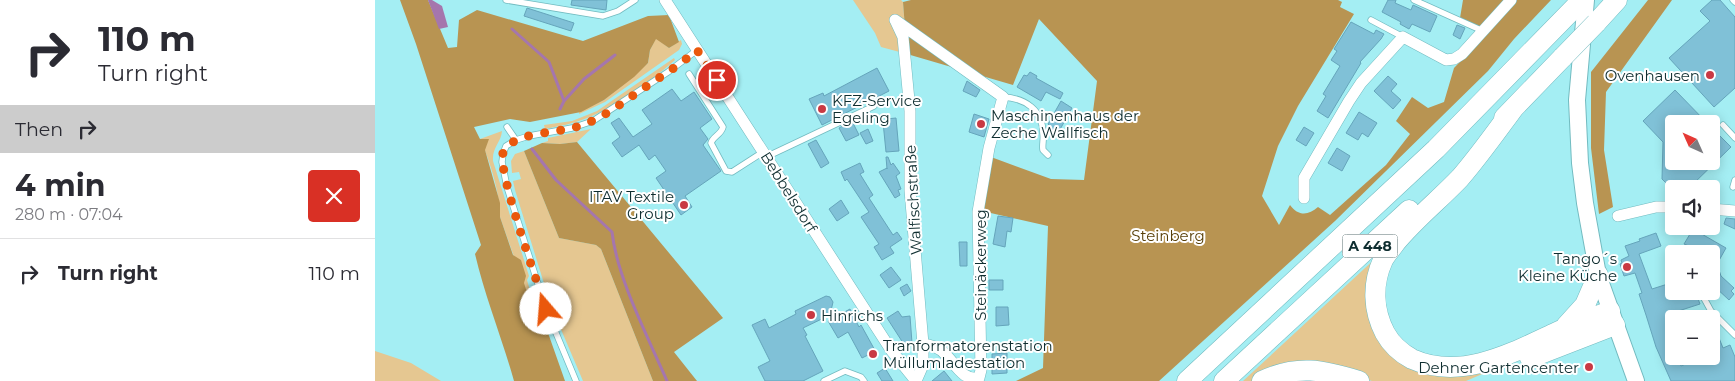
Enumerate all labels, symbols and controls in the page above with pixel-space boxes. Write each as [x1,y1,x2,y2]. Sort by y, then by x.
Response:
text: 110 m [98,17,196,60]
icon: right [15,20,80,85]
pin [696,59,738,101]
text: Turn right [98,60,208,87]
icon: arrive [703,66,731,94]
place label: Ovenhausen [1605,66,1700,85]
marker: Ovenhausen [1704,69,1716,81]
place label: KFZ-Service Egeling [832,91,921,127]
marker: KFZ-Service Egeling [816,103,828,115]
place label: Maschinenhaus der Zeche Wallfisch [991,106,1139,142]
icon: right [73,115,101,143]
north arrow [1665,115,1720,170]
map controls [1665,115,1720,365]
text: Then [15,118,63,141]
marker: Maschinenhaus der Zeche Wallfisch [975,118,987,130]
street label: Walfischstraße [901,144,925,256]
street label: Bebbelsdorf [757,148,822,237]
text: 4 min [15,167,105,204]
button: close [308,170,360,222]
button: sound [1665,180,1720,235]
place label: ITAV Textile Group [589,187,674,223]
marker: ITAV Textile Group [678,199,690,211]
text: 280 m · 07:04 [15,205,123,224]
street label: Steinäckerweg [971,209,990,321]
park label: Steinberg [1131,226,1205,245]
road number: A 448 [1343,235,1397,258]
button: + [1665,245,1720,300]
place label: Tango´s Kleine Küche [1518,249,1617,285]
icon: right [15,260,43,288]
marker: Tango´s Kleine Küche [1621,261,1633,273]
text: Turn right [58,262,158,285]
text: 110 m [309,262,360,285]
position arrow [519,282,571,334]
place label: Hinrichs [821,306,883,325]
marker: Hinrichs [805,309,817,321]
button: − [1665,310,1720,365]
place label: Tranformatorenstation Müllumladestation [883,336,1053,372]
marker: Tranformatorenstation Müllumladestation [867,348,879,360]
place label: Dehner Gartencenter [1418,358,1579,377]
marker: Dehner Gartencenter [1583,361,1595,373]

